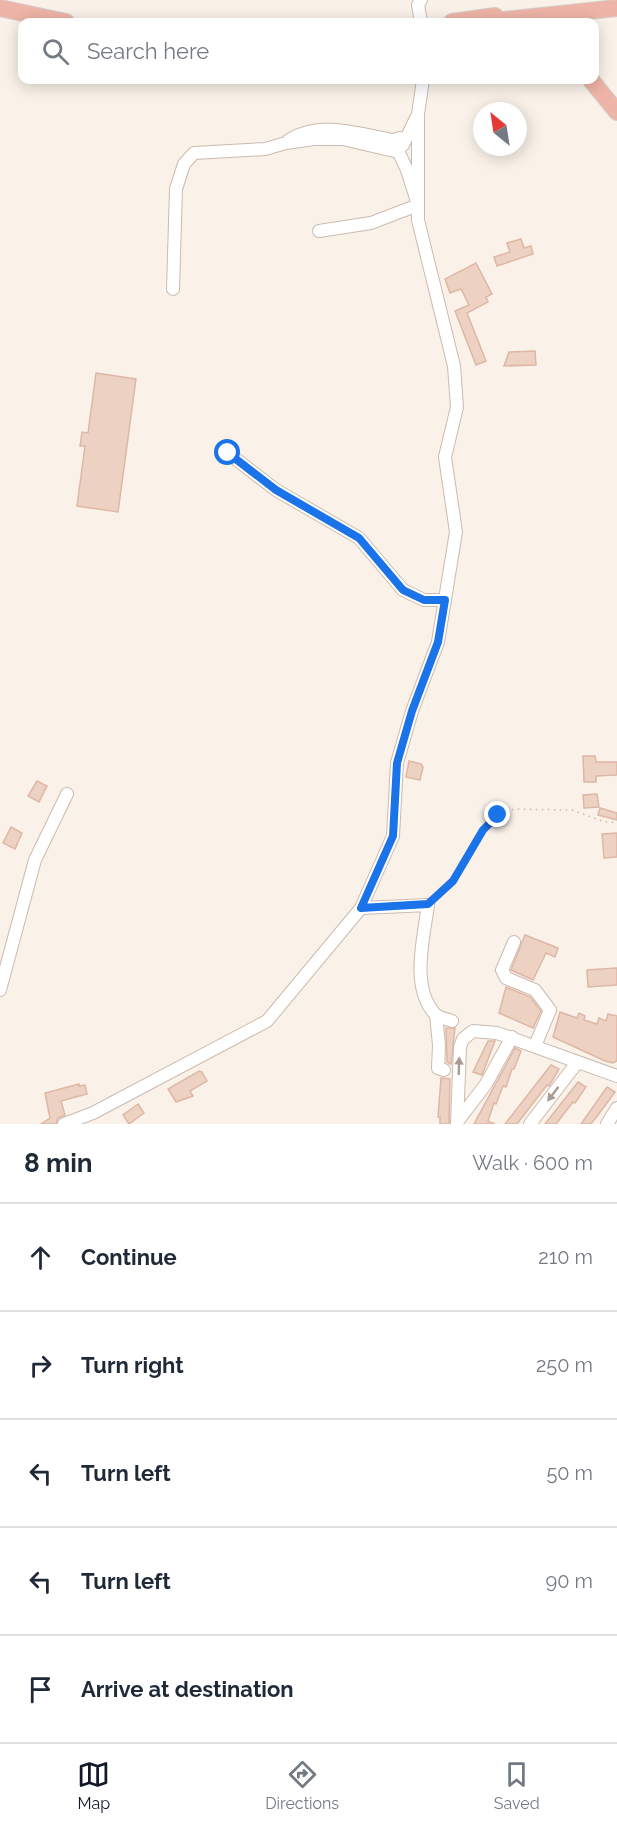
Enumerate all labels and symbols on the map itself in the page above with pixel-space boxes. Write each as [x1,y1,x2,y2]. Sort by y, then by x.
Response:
north arrow [473,102,527,156]
route start [214,439,240,465]
route end [484,801,510,827]
one-way arrow [455,1056,464,1075]
one-way arrow [547,1085,559,1101]

